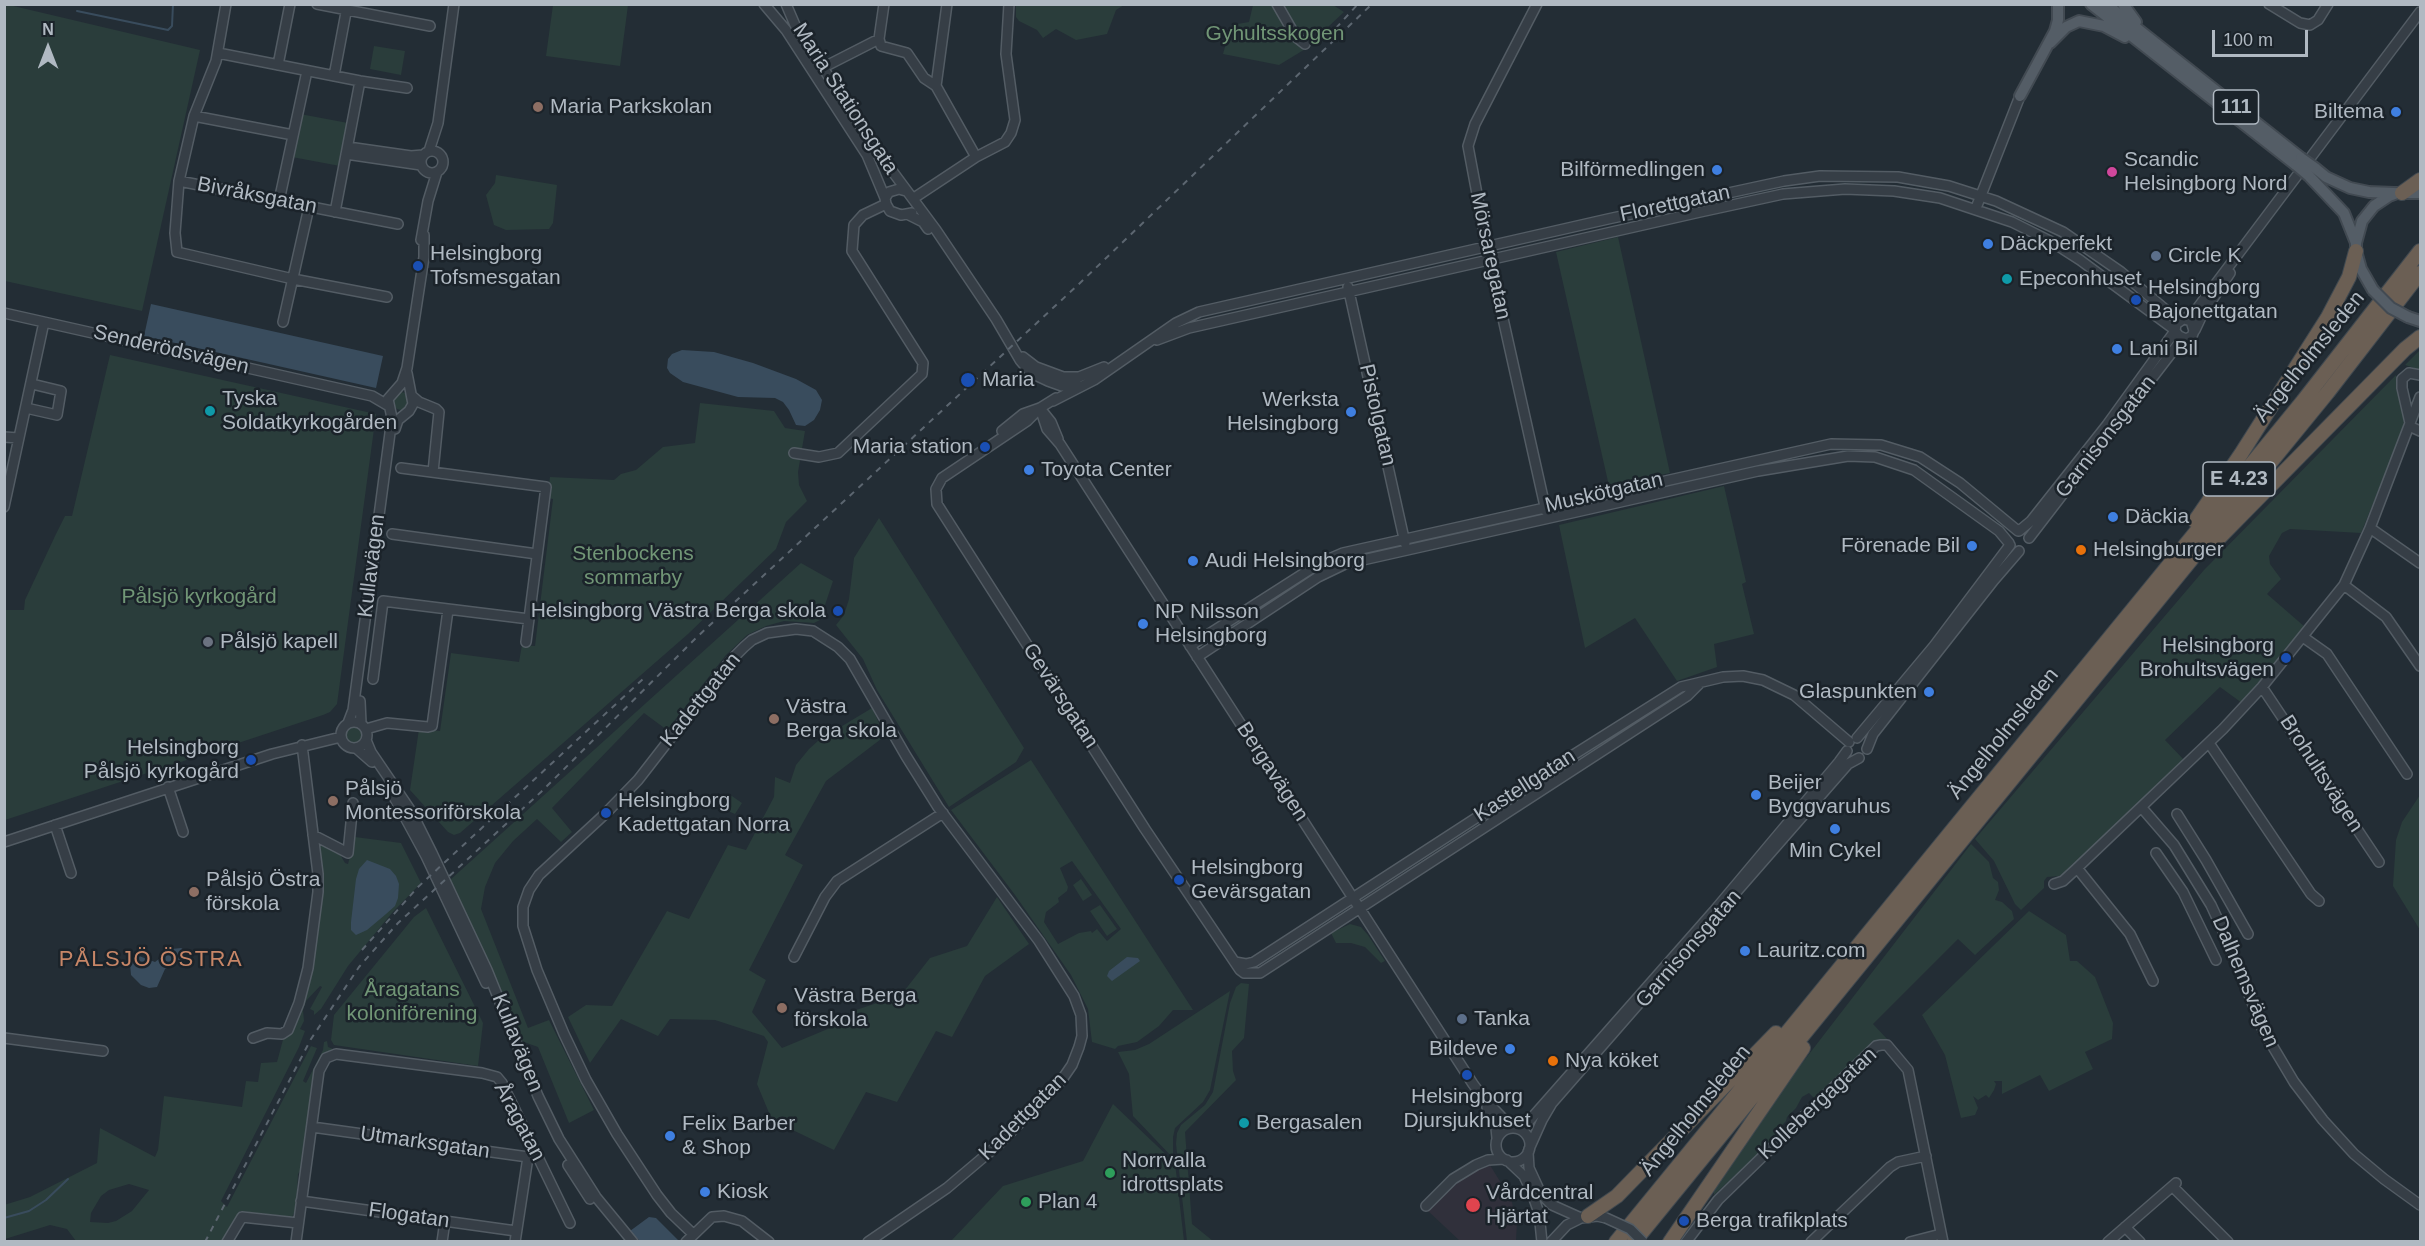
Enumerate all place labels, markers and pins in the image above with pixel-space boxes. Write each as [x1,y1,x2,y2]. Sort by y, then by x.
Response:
place label: Maria Parkskolan [550,94,712,120]
place label: Biltema [2314,99,2384,125]
marker: Maria Parkskolan [531,100,545,114]
marker: Biltema [2389,105,2403,119]
place label: Scandic Helsingborg Nord [2124,147,2287,197]
place label: Bilförmedlingen [1560,157,1705,183]
marker: Bilförmedlingen [1710,163,1724,177]
marker: Scandic Helsingborg Nord [2105,165,2119,179]
place label: Däckperfekt [2000,231,2112,257]
marker: Däckperfekt [1981,237,1995,251]
place label: Helsingborg Tofsmesgatan [430,241,561,291]
place label: Circle K [2168,243,2242,269]
marker: Circle K [2149,249,2163,263]
marker: Helsingborg Tofsmesgatan [411,259,425,273]
place label: Epeconhuset [2019,266,2142,292]
marker: Epeconhuset [2000,272,2014,286]
place label: Helsingborg Bajonettgatan [2148,275,2278,325]
marker: Helsingborg Bajonettgatan [2129,293,2143,307]
place label: Lani Bil [2129,336,2198,362]
marker: Lani Bil [2110,342,2124,356]
place label: Maria [982,367,1035,393]
marker: Maria [959,371,977,389]
place label: Tyska Soldatkyrkogården [222,386,397,436]
place label: Werksta Helsingborg [1227,387,1339,437]
marker: Tyska Soldatkyrkogården [203,404,217,418]
marker: Werksta Helsingborg [1344,405,1358,419]
place label: Maria station [853,434,973,460]
marker: Maria station [978,440,992,454]
place label: Toyota Center [1041,457,1172,483]
marker: Toyota Center [1022,463,1036,477]
place label: Däckia [2125,504,2189,530]
marker: Däckia [2106,510,2120,524]
place label: Förenade Bil [1841,533,1960,559]
place label: Helsingburger [2093,537,2224,563]
marker: Förenade Bil [1965,539,1979,553]
marker: Helsingburger [2074,543,2088,557]
place label: Audi Helsingborg [1205,548,1365,574]
marker: Audi Helsingborg [1186,554,1200,568]
place label: Helsingborg Västra Berga skola [531,598,826,624]
place label: NP Nilsson Helsingborg [1155,599,1267,649]
marker: Helsingborg Västra Berga skola [831,604,845,618]
marker: NP Nilsson Helsingborg [1136,617,1150,631]
place label: Pålsjö kapell [220,629,338,655]
place label: Helsingborg Brohultsvägen [2140,633,2274,683]
marker: Pålsjö kapell [201,635,215,649]
marker: Helsingborg Brohultsvägen [2279,651,2293,665]
place label: Glaspunkten [1799,679,1917,705]
marker: Glaspunkten [1922,685,1936,699]
place label: Västra Berga skola [786,694,897,744]
marker: Västra Berga skola [767,712,781,726]
place label: Helsingborg Pålsjö kyrkogård [84,735,239,785]
marker: Helsingborg Pålsjö kyrkogård [244,753,258,767]
place label: Beijer Byggvaruhus [1768,770,1891,820]
place label: Pålsjö Montessoriförskola [345,776,521,826]
place label: Helsingborg Kadettgatan Norra [618,788,790,838]
marker: Beijer Byggvaruhus [1749,788,1763,802]
marker: Pålsjö Montessoriförskola [326,794,340,808]
marker: Helsingborg Kadettgatan Norra [599,806,613,820]
marker: Min Cykel [1828,822,1842,836]
place label: Min Cykel [1789,838,1881,864]
place label: Helsingborg Gevärsgatan [1191,855,1311,905]
place label: Pålsjö Östra förskola [206,867,320,917]
marker: Helsingborg Gevärsgatan [1172,873,1186,887]
marker: Pålsjö Östra förskola [187,885,201,899]
place label: Lauritz.com [1757,938,1866,964]
marker: Lauritz.com [1738,944,1752,958]
place label: Västra Berga förskola [794,983,917,1033]
marker: Västra Berga förskola [775,1001,789,1015]
place label: Tanka [1474,1006,1530,1032]
marker: Tanka [1455,1012,1469,1026]
place label: Bildeve [1429,1036,1498,1062]
marker: Bildeve [1503,1042,1517,1056]
place label: Nya köket [1565,1048,1658,1074]
marker: Nya köket [1546,1054,1560,1068]
marker: Helsingborg Djursjukhuset [1460,1068,1474,1082]
place label: Helsingborg Djursjukhuset [1403,1084,1531,1134]
place label: Bergasalen [1256,1110,1362,1136]
place label: Felix Barber & Shop [682,1111,795,1161]
marker: Bergasalen [1237,1116,1251,1130]
marker: Felix Barber & Shop [663,1129,677,1143]
place label: Norrvalla idrottsplats [1122,1148,1224,1198]
marker: Norrvalla idrottsplats [1103,1166,1117,1180]
place label: Kiosk [717,1179,768,1205]
place label: Vårdcentral Hjärtat [1486,1180,1593,1230]
marker: Kiosk [698,1185,712,1199]
place label: Plan 4 [1038,1189,1098,1215]
marker: Plan 4 [1019,1195,1033,1209]
marker: Vårdcentral Hjärtat [1464,1196,1482,1214]
place label: Berga trafikplats [1696,1208,1848,1234]
marker: Berga trafikplats [1677,1214,1691,1228]

